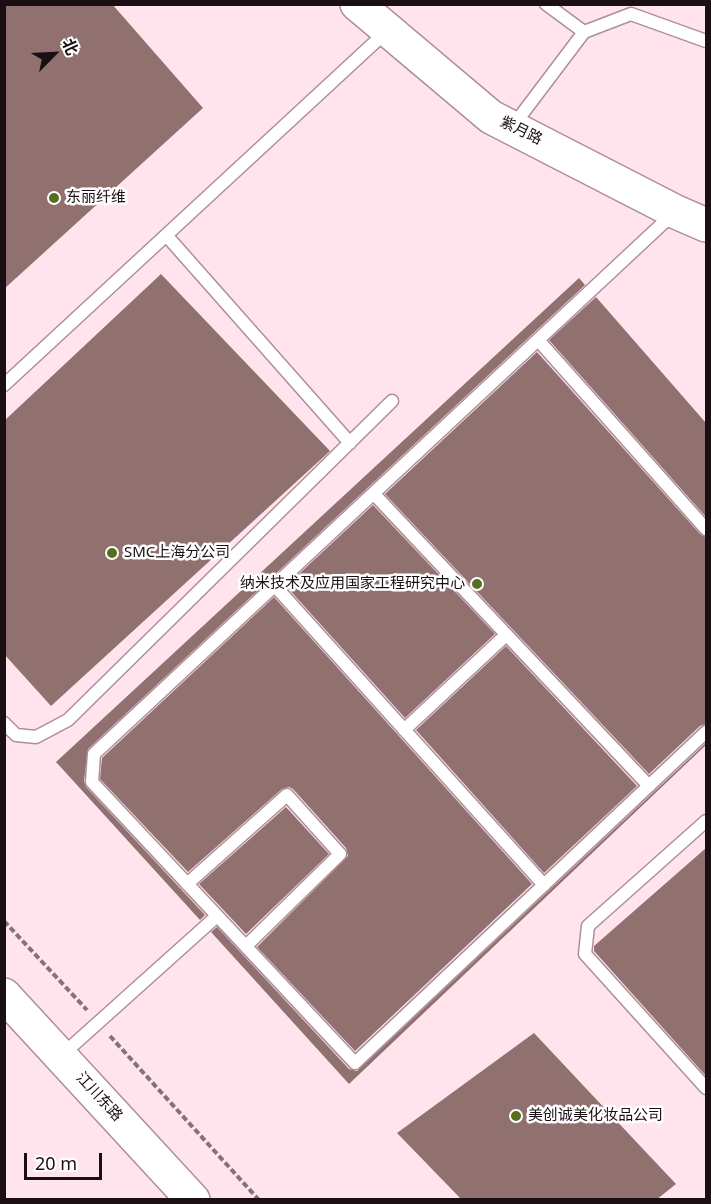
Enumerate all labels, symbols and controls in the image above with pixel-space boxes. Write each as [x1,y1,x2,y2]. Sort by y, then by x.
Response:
north arrow [24,24,84,84]
text: 北 [57,35,84,58]
street label: 紫月路 [497,113,545,149]
place label: 东丽纤维 [66,189,126,207]
marker: 东丽纤维 [47,191,61,205]
place label: SMC上海分公司 [124,544,230,562]
marker: SMC上海分公司 [105,546,119,560]
place label: 纳米技术及应用国家工程研究中心 [240,575,465,593]
marker: 纳米技术及应用国家工程研究中心 [470,577,484,591]
street label: 江川东路 [72,1069,126,1125]
place label: 美创诚美化妆品公司 [528,1107,663,1125]
marker: 美创诚美化妆品公司 [509,1109,523,1123]
scale bar [27,1141,105,1179]
text: 20 m [35,1151,77,1175]

